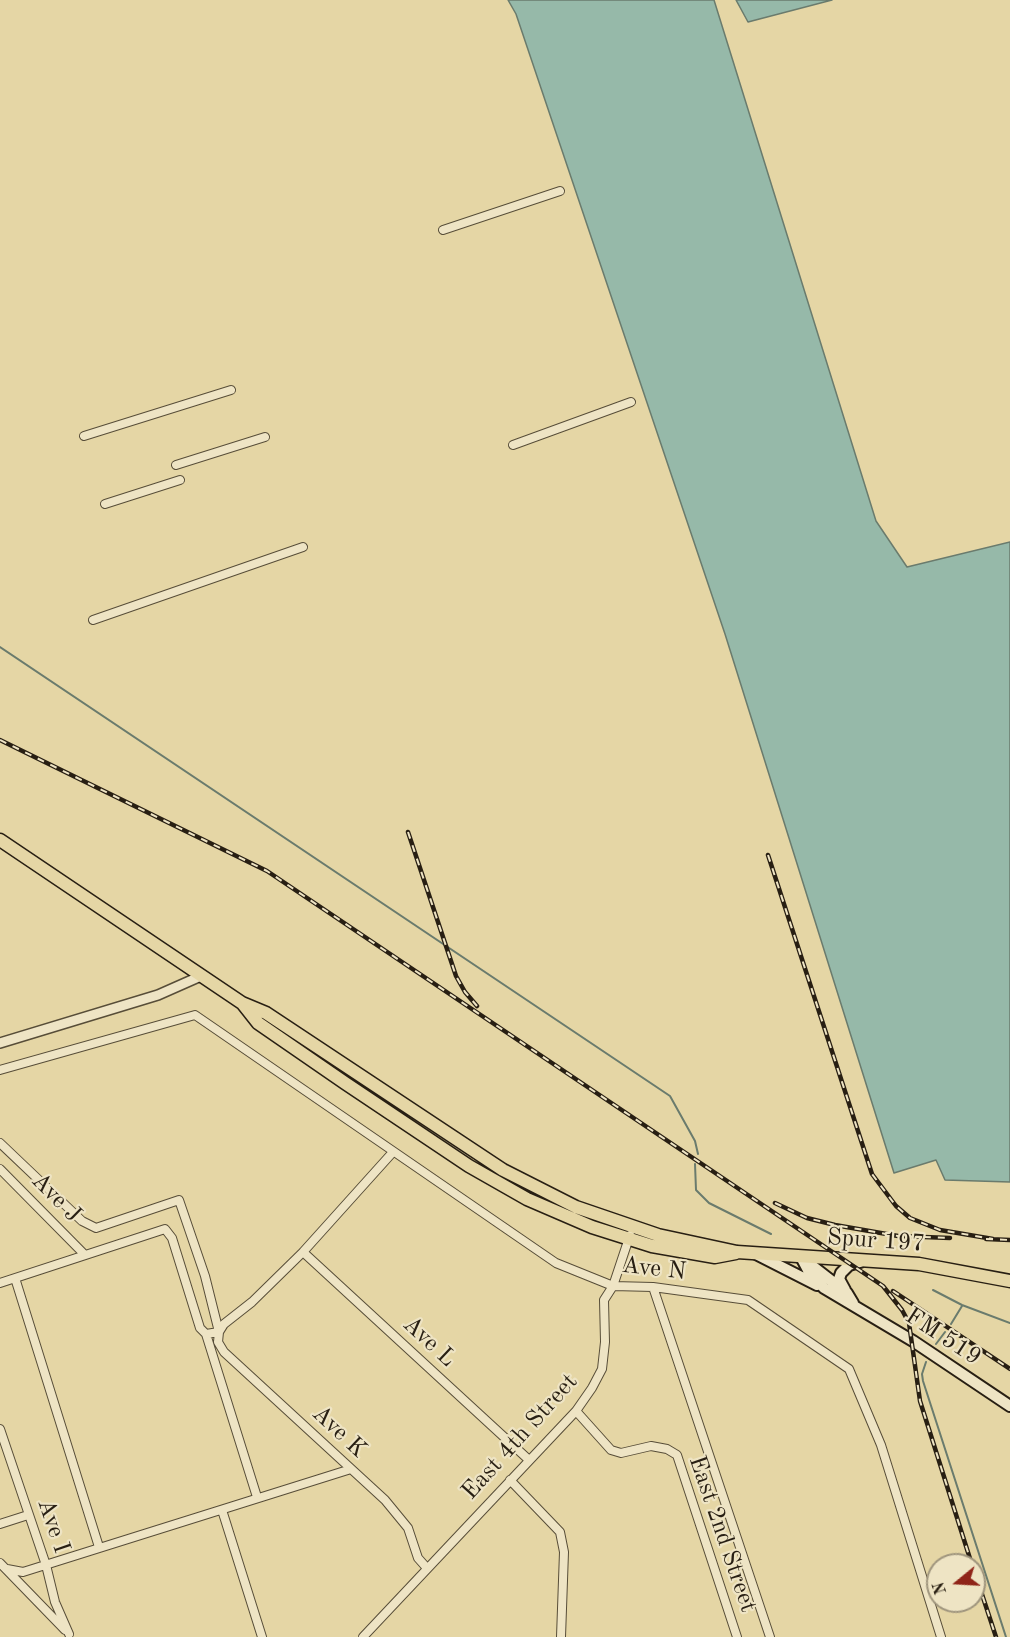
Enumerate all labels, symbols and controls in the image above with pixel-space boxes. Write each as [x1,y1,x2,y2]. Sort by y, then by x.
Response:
street label: Ave J [25,1167,87,1229]
street label: Spur 197 [826,1223,926,1259]
street label: Ave N [620,1251,688,1287]
street label: FM 519 [900,1302,986,1372]
street label: Ave L [396,1310,462,1374]
street label: East 4th Street [456,1368,584,1506]
street label: Ave K [306,1400,372,1464]
street label: East 2nd Street [682,1452,762,1616]
street label: Ave I [30,1495,76,1557]
north arrow [926,1553,986,1613]
text: N [931,1580,950,1596]

